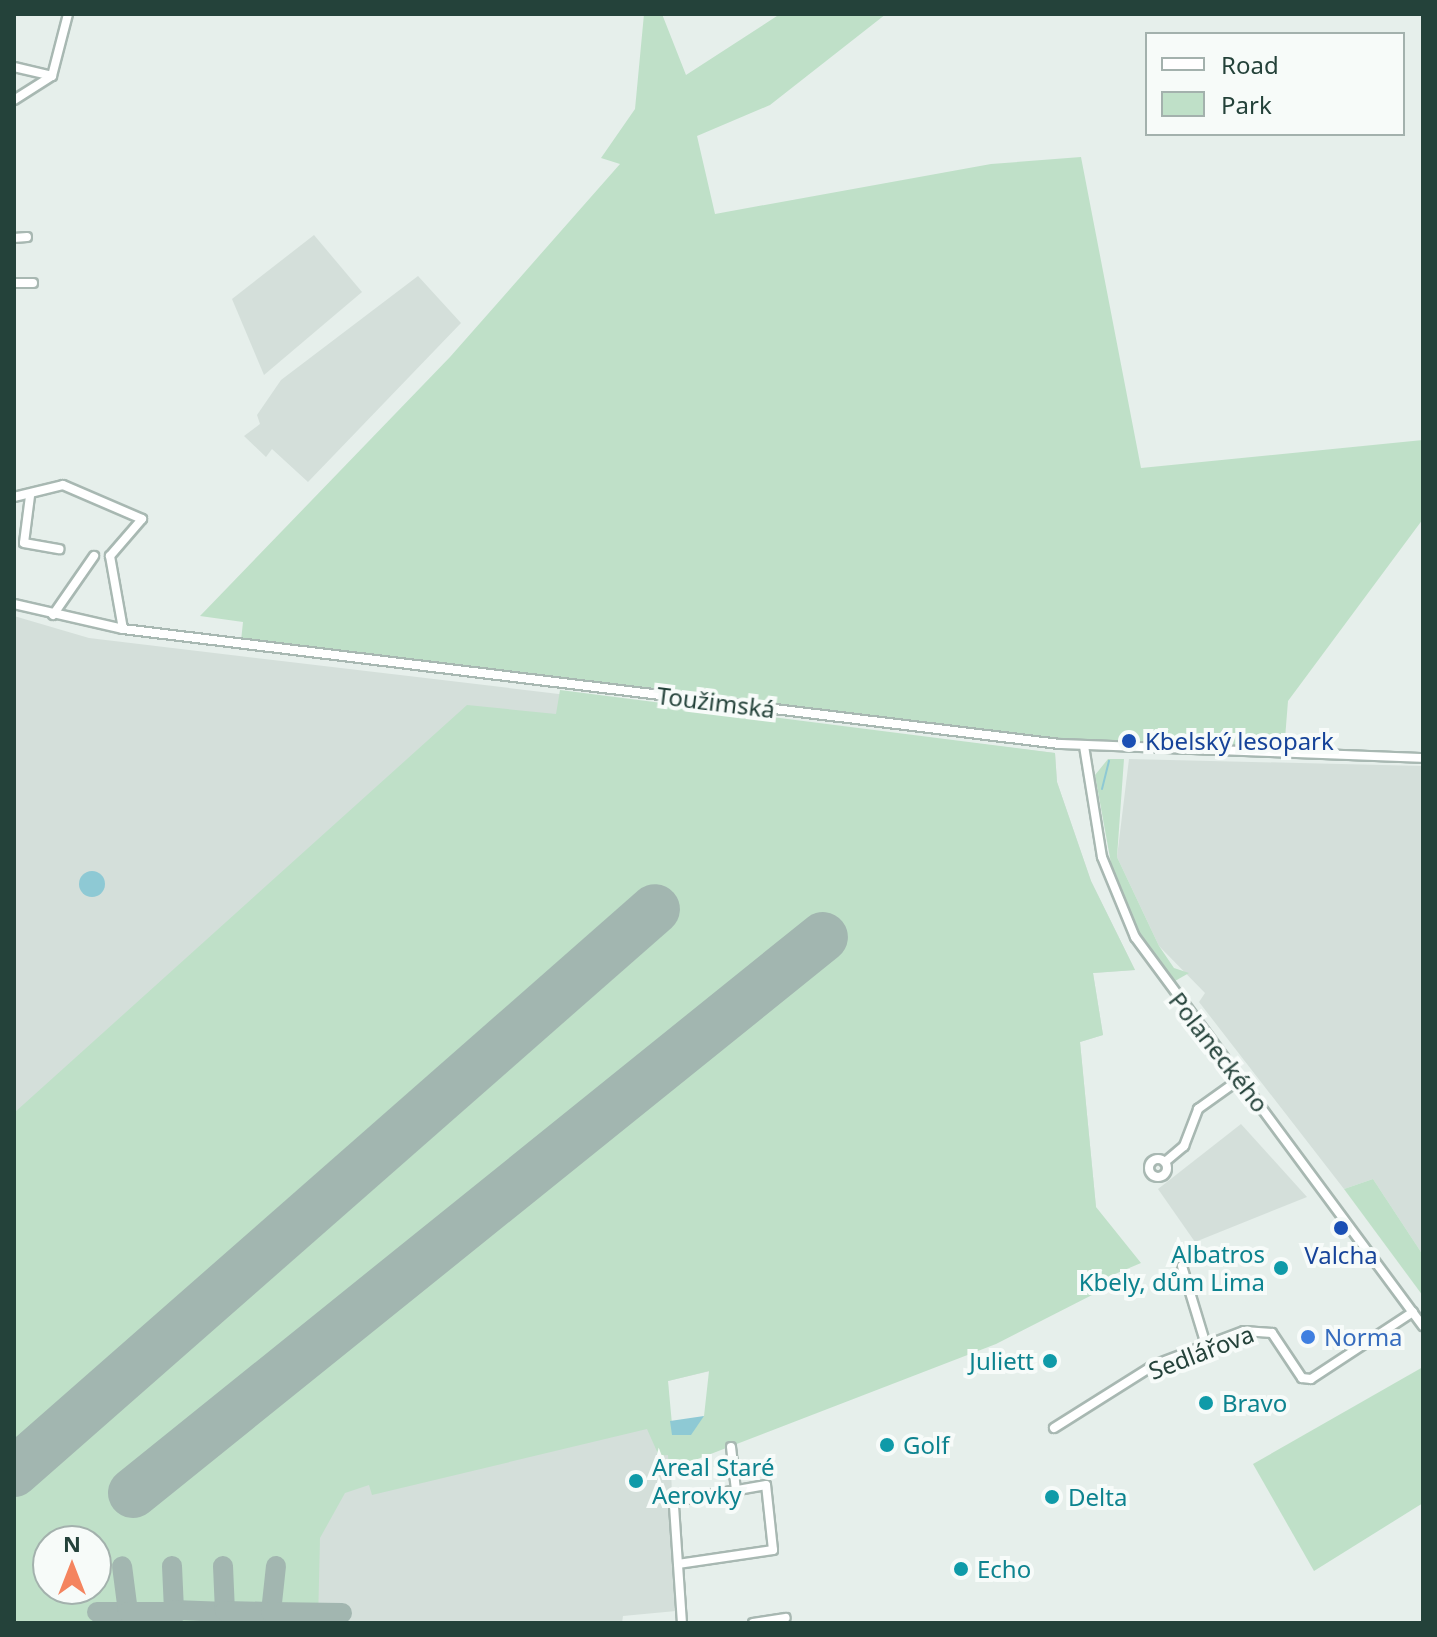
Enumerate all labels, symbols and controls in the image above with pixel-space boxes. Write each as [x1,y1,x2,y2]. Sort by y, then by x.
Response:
legend [1145,32,1405,136]
text: Road [1221,48,1279,81]
text: Park [1221,88,1272,121]
street label: Toužimská [655,680,777,724]
place label: Kbelský lesopark [1145,727,1334,755]
marker: Kbelský lesopark [1120,732,1138,750]
street label: Polaneckého [1163,986,1275,1118]
marker: Valcha [1332,1219,1350,1237]
place label: Albatros Kbely, dům Lima [1079,1240,1265,1296]
place label: Valcha [1304,1241,1378,1269]
marker: Albatros Kbely, dům Lima [1272,1259,1290,1277]
street label: Sedlářova [1144,1319,1258,1385]
place label: Norma [1324,1323,1403,1351]
marker: Norma [1299,1328,1317,1346]
place label: Juliett [969,1347,1034,1375]
marker: Juliett [1041,1352,1059,1370]
place label: Bravo [1222,1389,1287,1417]
marker: Bravo [1197,1394,1215,1412]
place label: Golf [903,1431,949,1459]
marker: Golf [878,1436,896,1454]
place label: Areal Staré Aerovky [652,1453,774,1509]
marker: Areal Staré Aerovky [627,1472,645,1490]
place label: Delta [1068,1483,1127,1511]
marker: Delta [1043,1488,1061,1506]
north arrow [32,1525,112,1605]
text: N [63,1528,81,1558]
place label: Echo [977,1555,1031,1583]
marker: Echo [952,1560,970,1578]

